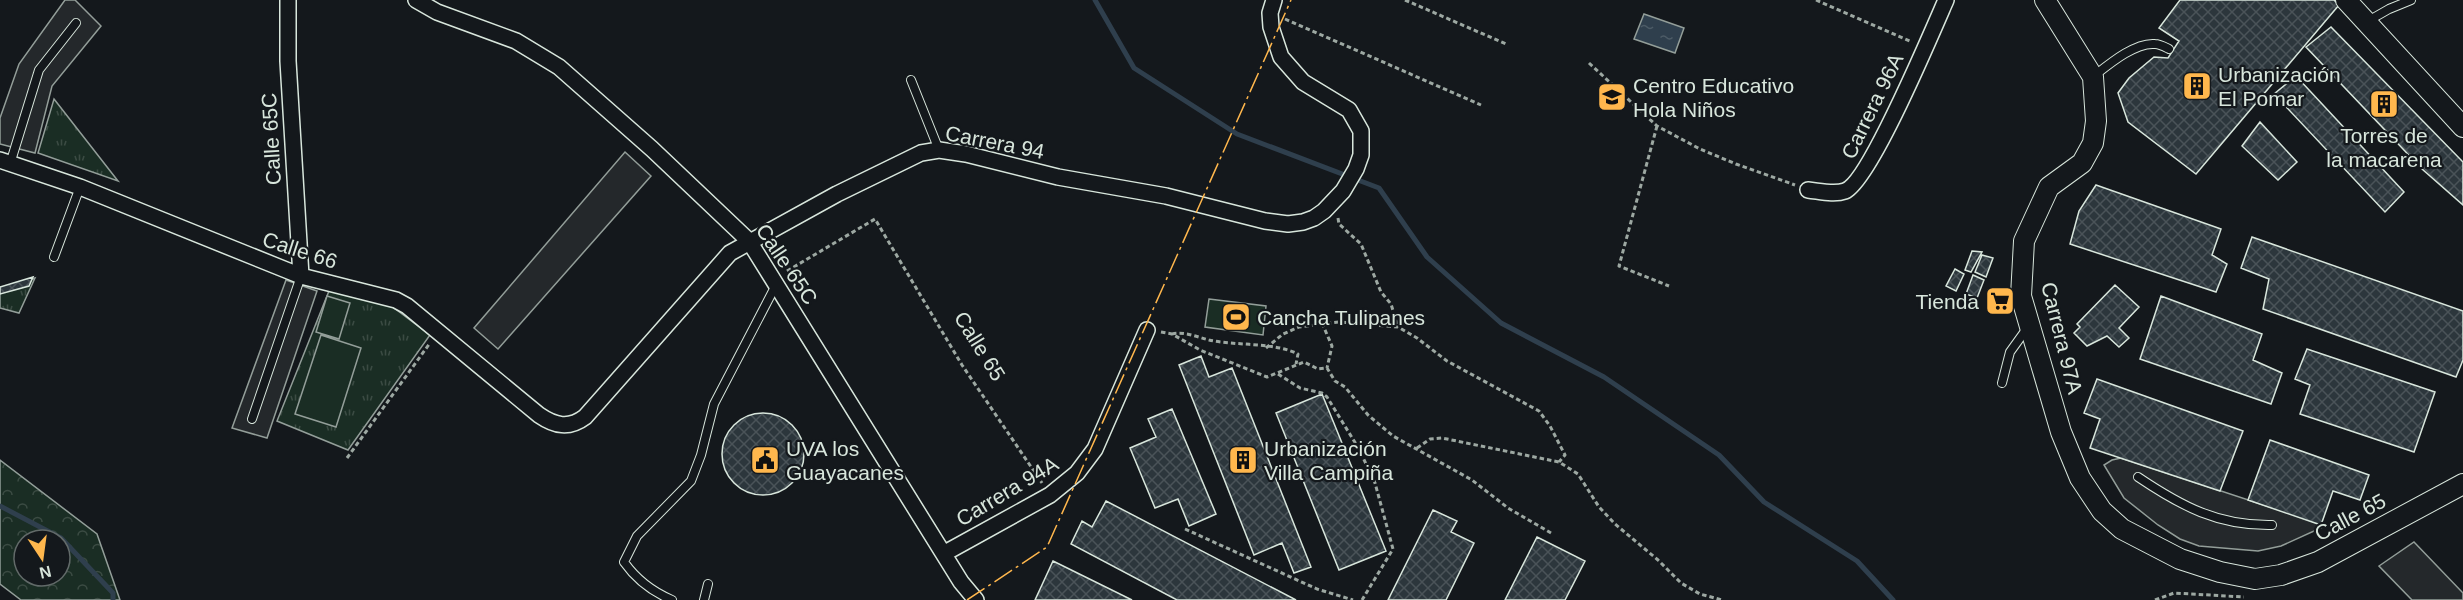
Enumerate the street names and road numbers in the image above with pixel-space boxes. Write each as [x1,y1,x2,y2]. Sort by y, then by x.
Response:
street label: Carrera 96A [1837,50,1907,162]
street label: Calle 65C [257,92,285,186]
street label: Carrera 94 [944,121,1047,163]
street label: Calle 65C [752,219,822,309]
street label: Calle 66 [260,227,340,273]
street label: Carrera 97A [2037,280,2087,396]
street label: Calle 65 [950,307,1010,385]
street label: Carrera 94A [952,452,1062,530]
street label: Calle 65 [2311,489,2389,545]

